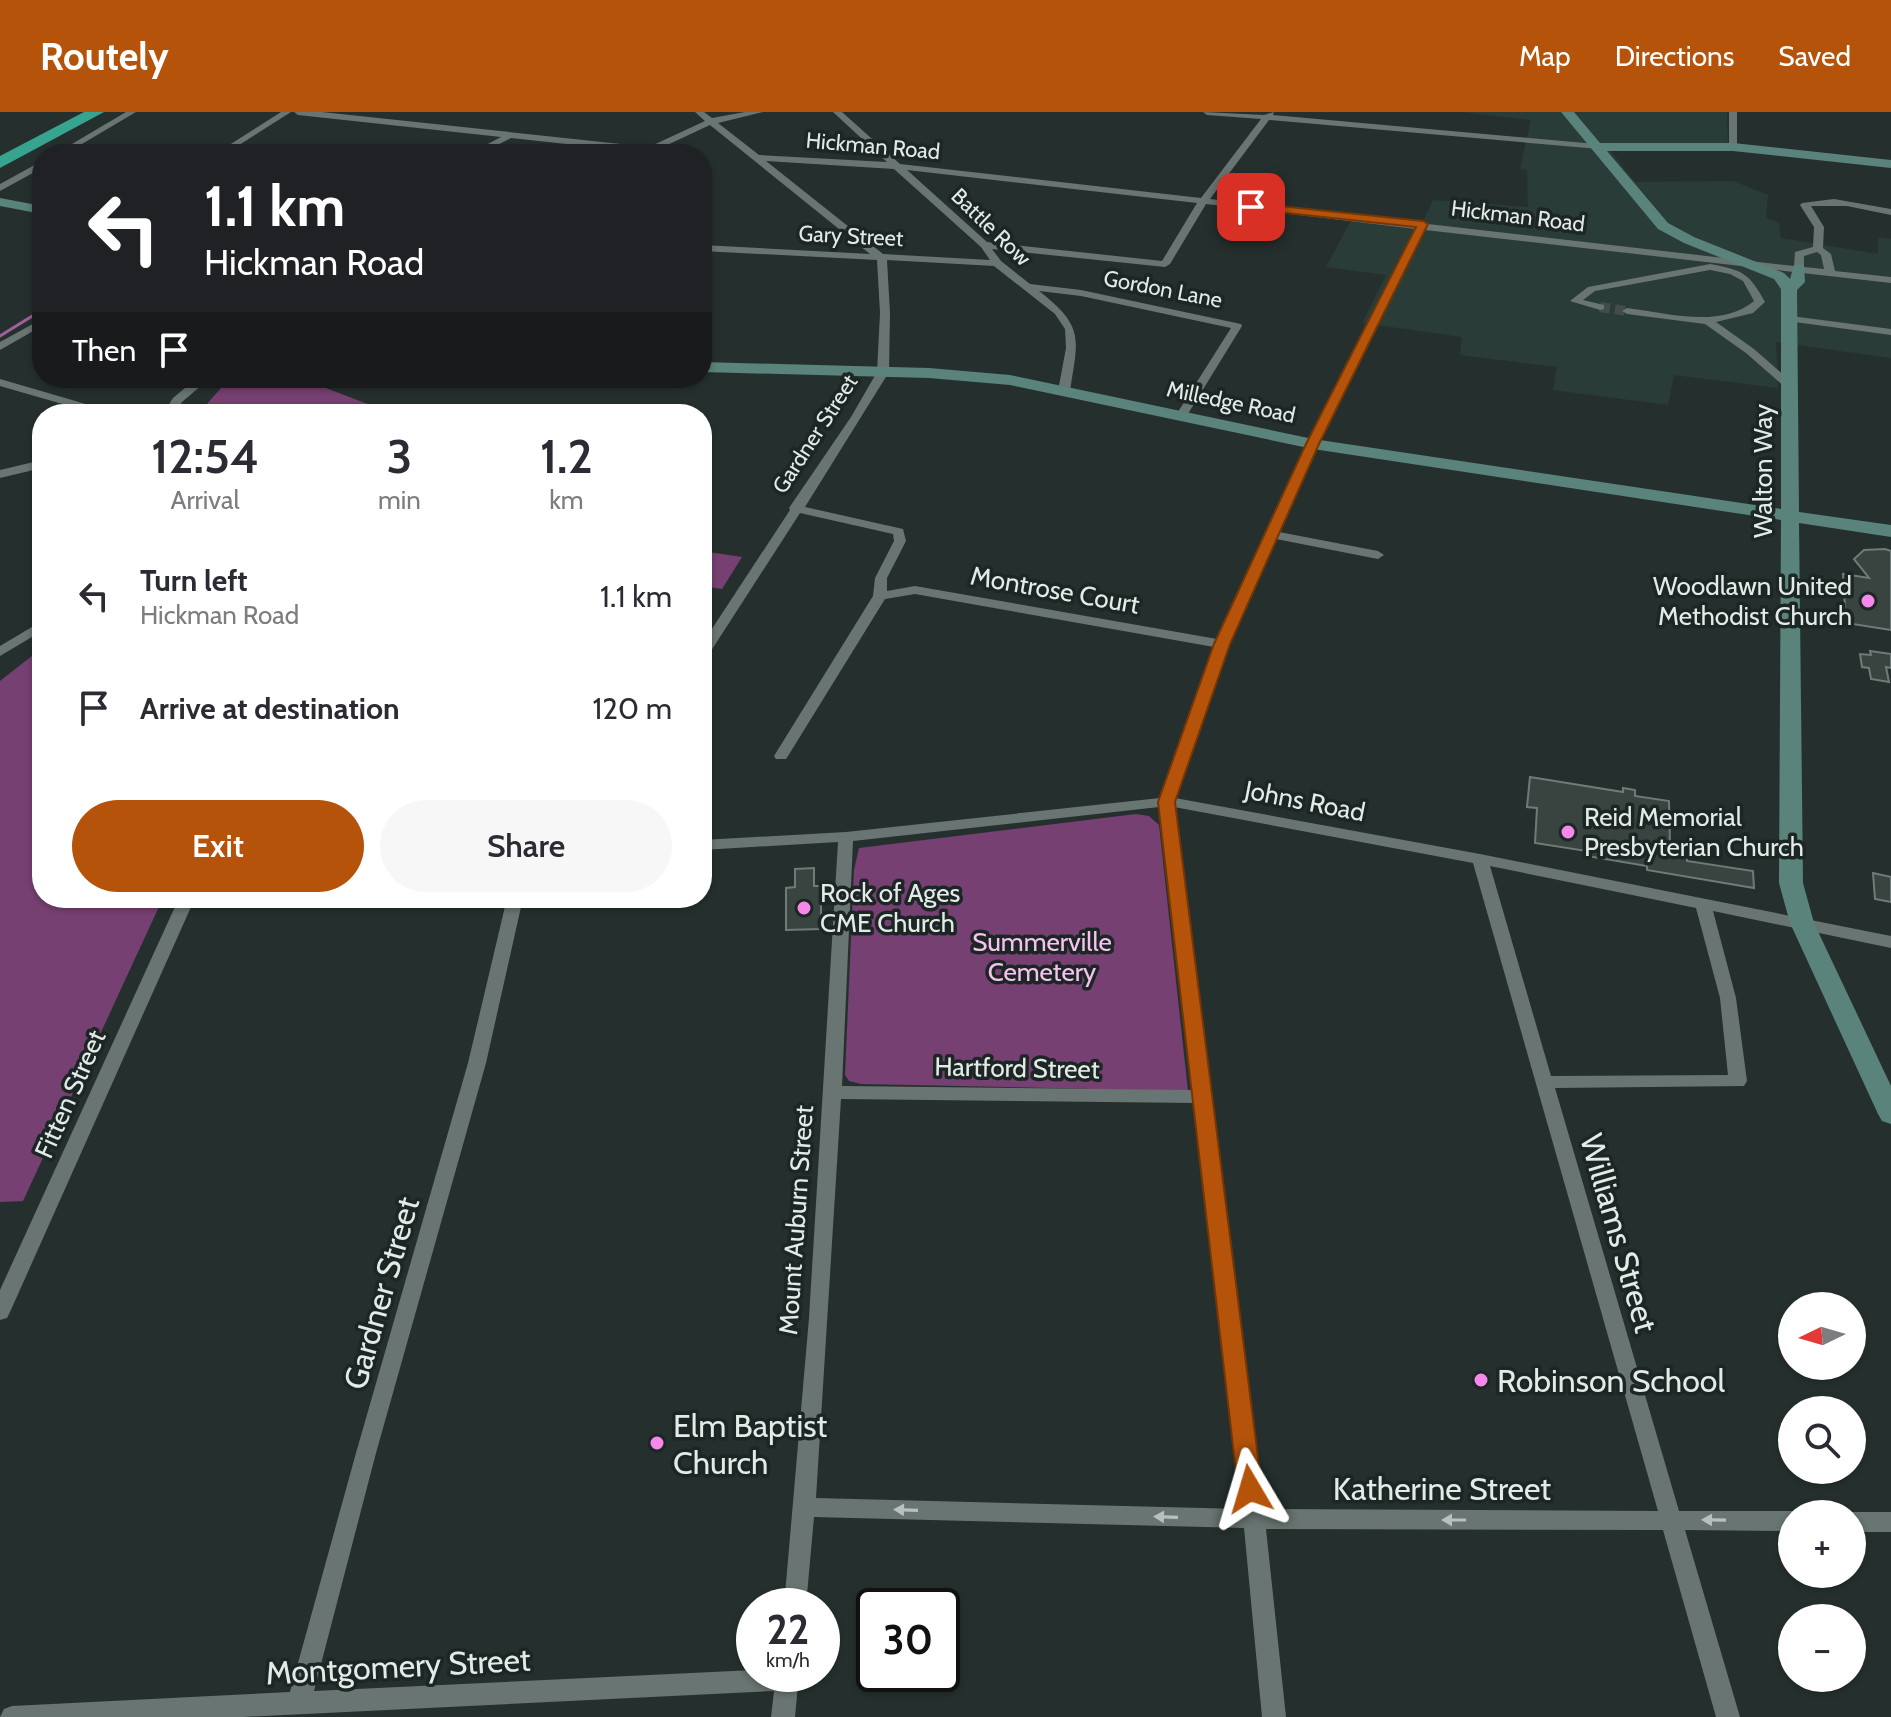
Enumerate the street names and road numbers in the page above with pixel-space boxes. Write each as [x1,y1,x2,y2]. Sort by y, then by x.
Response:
street label: Hickman Road [805,127,941,165]
street label: Battle Row [946,182,1037,272]
street label: Hickman Road [1450,194,1586,238]
street label: Gary Street [798,220,905,252]
street label: Gordon Lane [1101,264,1225,314]
street label: Gardner Street [767,369,864,498]
street label: Milledge Road [1164,375,1298,429]
street label: Walton Way [1747,404,1779,538]
street label: Montrose Court [968,559,1142,621]
street label: Johns Road [1241,773,1368,828]
street label: Fitten Street [28,1025,113,1163]
street label: Hartford Street [934,1051,1100,1085]
street label: Mount Auburn Street [772,1104,820,1336]
street label: Williams Street [1572,1129,1666,1337]
street label: Gardner Street [335,1192,427,1394]
street label: Katherine Street [1333,1469,1551,1508]
street label: Montgomery Street [264,1640,532,1692]

